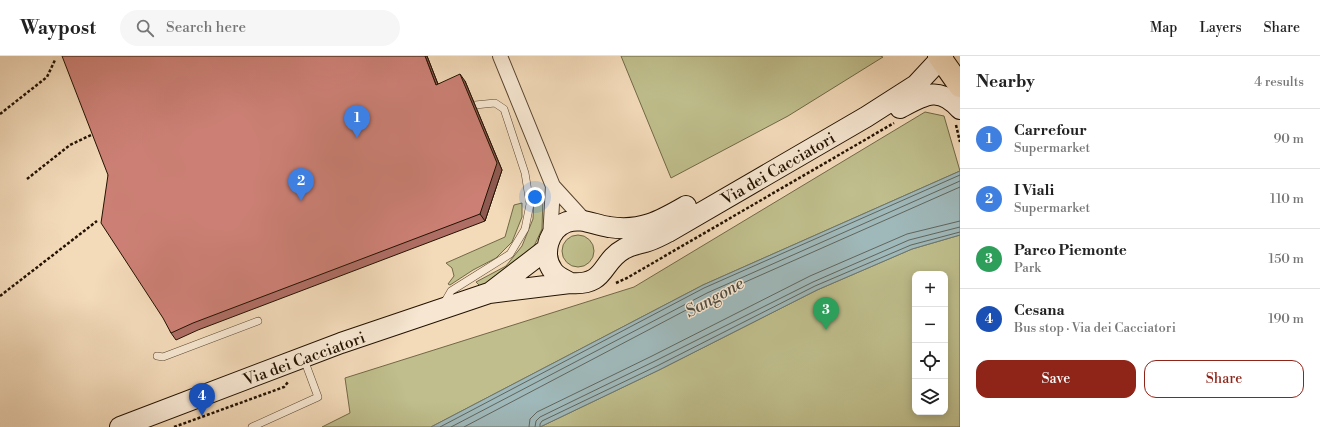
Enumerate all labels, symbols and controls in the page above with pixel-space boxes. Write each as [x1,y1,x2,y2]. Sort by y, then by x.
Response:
search box [120,10,400,46]
text: Waypost [20,16,96,40]
icon: search [134,17,156,39]
text: Search here [166,18,246,37]
text: Map [1150,19,1177,37]
text: Layers [1199,19,1242,37]
text: Share [1264,19,1300,37]
text: Nearby [976,71,1035,93]
text: 4 results [1254,74,1304,90]
pin: 1 [344,105,370,138]
text: Carrefour [1014,121,1087,140]
street label: Via dei Cacciatori [717,128,839,210]
text: 1 [986,131,992,147]
text: 90 m [1273,131,1304,147]
text: Supermarket [1014,140,1090,156]
pin: 2 [288,168,314,201]
text: I Viali [1014,181,1054,200]
your location [525,187,545,207]
text: 2 [985,191,993,207]
text: 110 m [1270,191,1304,207]
text: Supermarket [1014,200,1090,216]
text: Parco Piemonte [1014,241,1127,260]
text: 3 [985,251,993,267]
text: 150 m [1269,251,1304,267]
text: Park [1014,260,1041,276]
map controls [912,271,948,415]
button: + [912,271,948,307]
water label: Sangone [681,273,748,323]
pin: 3 [813,297,839,330]
text: Cesana [1014,301,1065,320]
button: − [912,307,948,343]
text: 4 [985,311,993,327]
text: 190 m [1268,311,1304,327]
text: Bus stop · Via dei Cacciatori [1014,320,1176,336]
street label: Via dei Cacciatori [240,328,368,391]
button: locate [912,343,948,379]
button: Save [976,360,1136,398]
button: Share [1144,360,1304,398]
button: layers [912,379,948,415]
pin: 4 [189,383,215,416]

